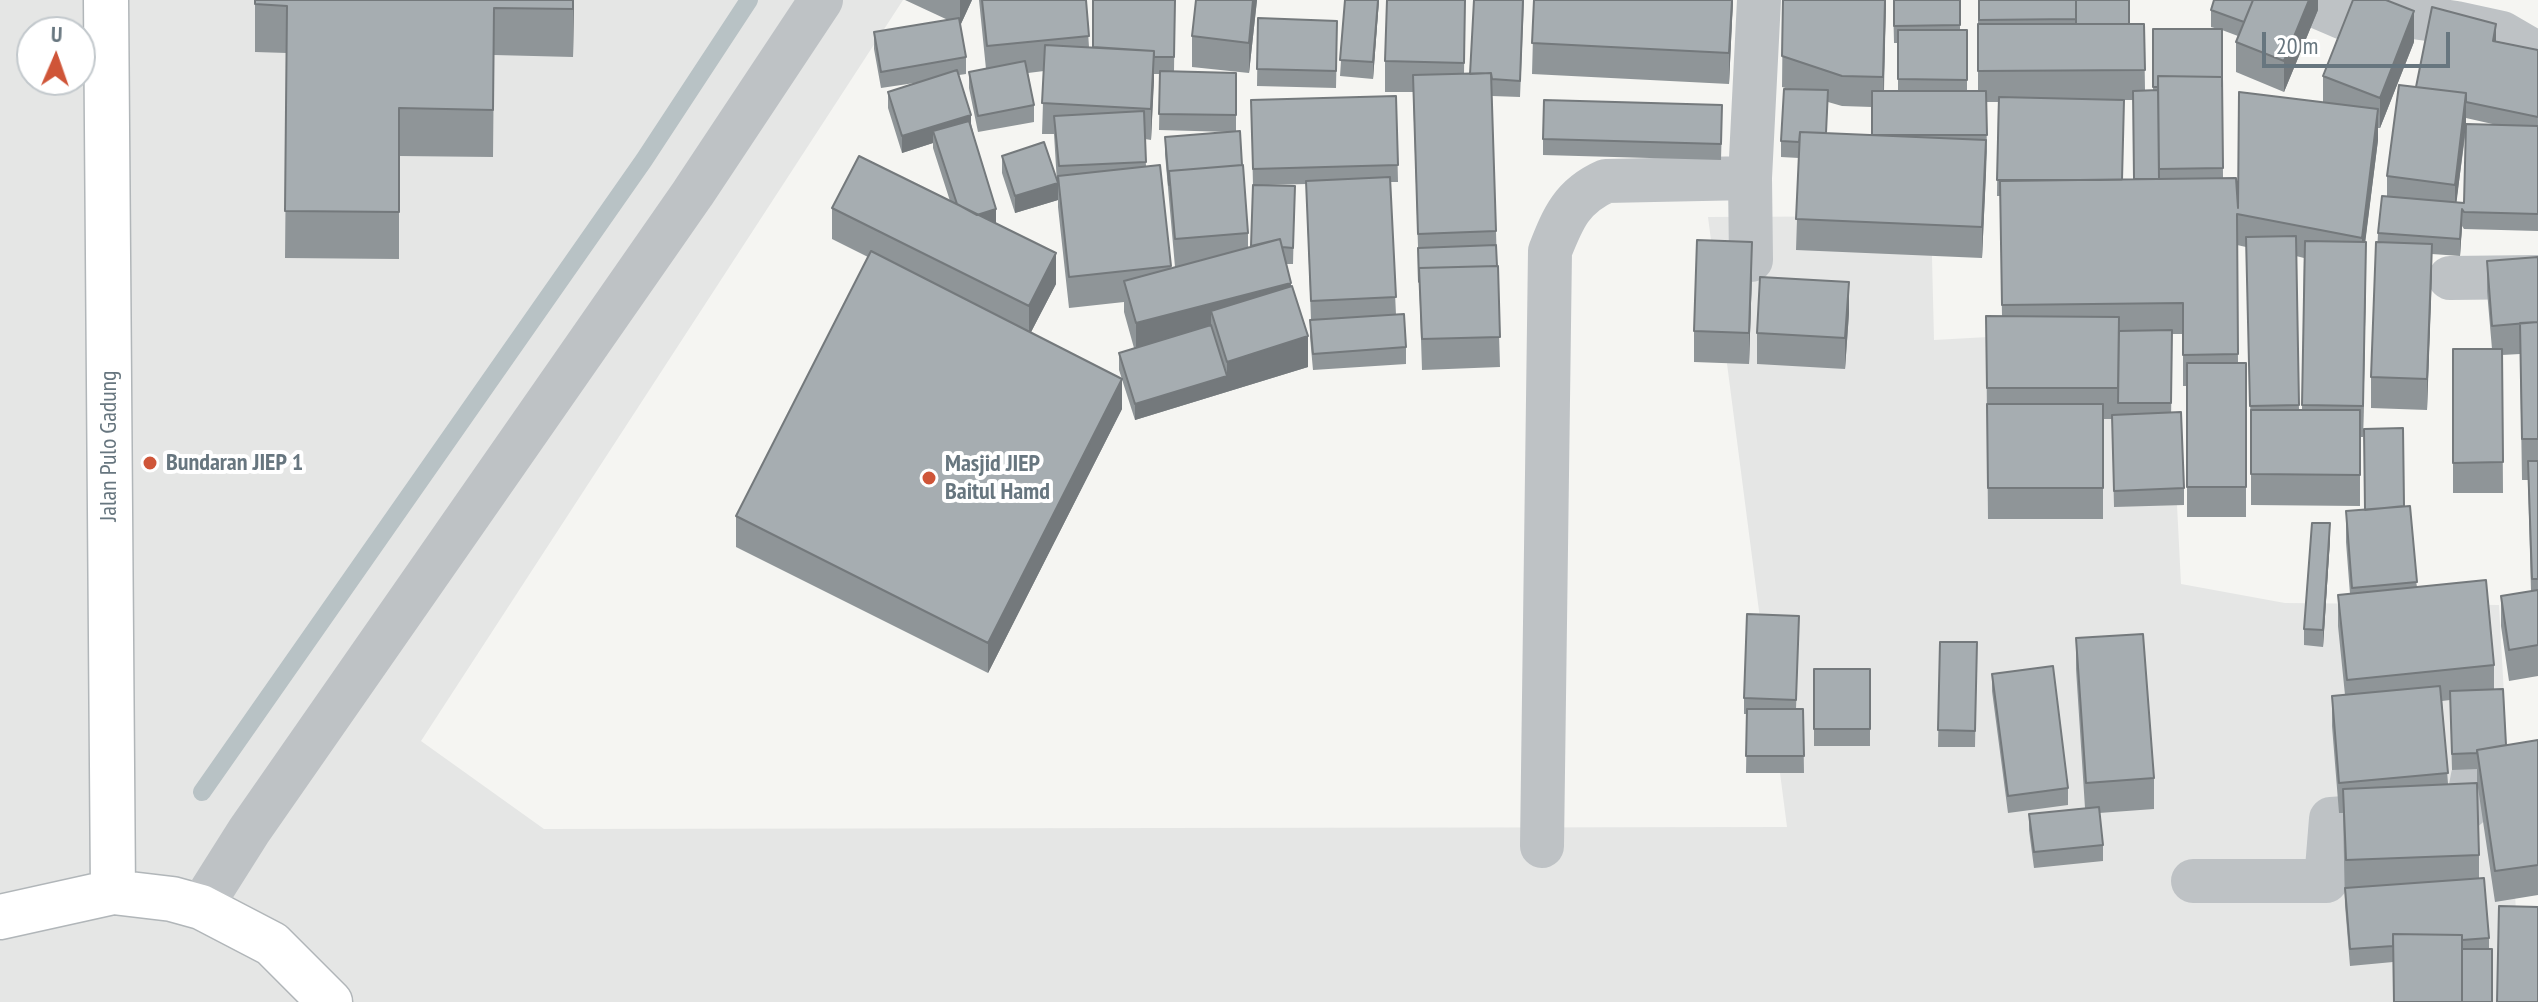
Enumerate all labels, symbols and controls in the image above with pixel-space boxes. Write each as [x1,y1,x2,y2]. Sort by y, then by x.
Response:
north arrow [16,16,96,96]
scale bar [2266,16,2454,66]
text: U [51,20,63,48]
text: 20 m [2276,30,2318,61]
street label: Jalan Pulo Gadung [95,371,123,521]
place label: Bundaran JIEP 1 [166,449,303,477]
place label: Masjid JIEP Baitul Hamd [945,450,1050,506]
marker: Bundaran JIEP 1 [141,454,159,472]
marker: Masjid JIEP Baitul Hamd [920,469,938,487]

